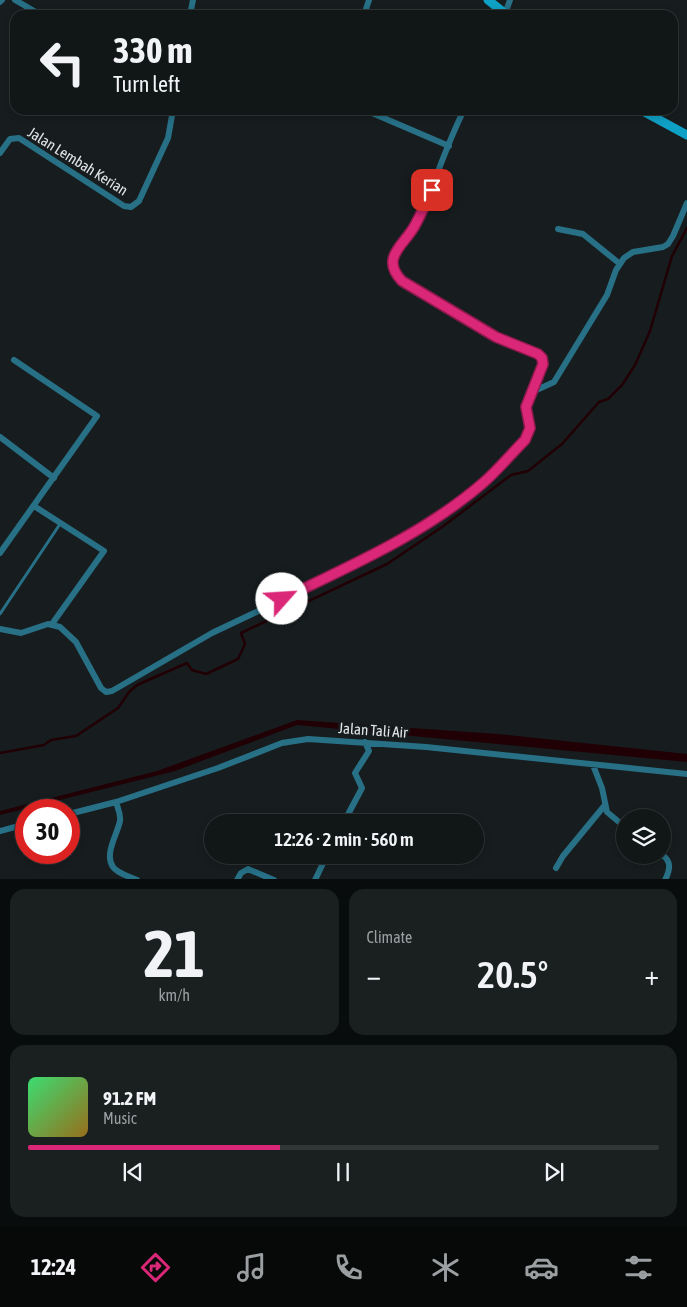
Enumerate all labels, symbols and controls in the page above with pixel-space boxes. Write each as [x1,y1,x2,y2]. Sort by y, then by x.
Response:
icon: left [30,30,95,95]
text: 330 m [113,30,192,70]
text: Turn left [113,71,180,97]
street label: Jalan Lembah Kerian [25,123,131,199]
pin [411,169,453,211]
icon: arrive [418,176,446,204]
position arrow [255,572,307,624]
street label: Jalan Tali Air [338,719,409,741]
speed limit sign: 30 [15,799,80,864]
map controls [616,809,671,864]
button: layers [616,809,671,864]
text: 12:26 · 2 min · 560 m [274,828,414,850]
text: 21 [144,916,205,991]
text: Climate [367,928,412,946]
text: 20.5° [477,953,548,996]
text: − [367,959,381,991]
text: + [644,959,659,991]
text: km/h [158,986,190,1004]
text: 91.2 FM [103,1087,156,1109]
text: Music [103,1109,137,1127]
icon: previous [119,1158,147,1186]
icon: pause [329,1158,357,1186]
icon: next [540,1158,568,1186]
icon: directions [138,1250,173,1285]
icon: music [234,1250,269,1285]
icon: phone [331,1250,366,1285]
icon: climate [428,1250,463,1285]
icon: car [524,1250,559,1285]
icon: filters [621,1250,656,1285]
text: 12:24 [31,1254,76,1280]

